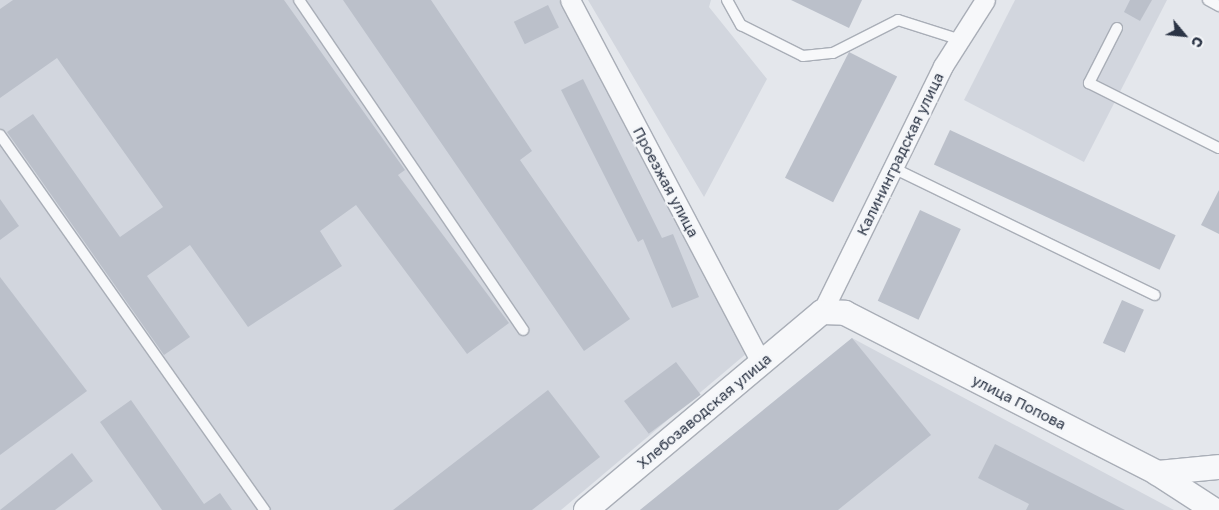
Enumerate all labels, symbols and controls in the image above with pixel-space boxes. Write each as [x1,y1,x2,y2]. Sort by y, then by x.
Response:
north arrow [1159,10,1209,60]
text: С [1188,34,1208,51]
street label: Калининградская улица [853,70,947,238]
street label: Проезжая улица [629,124,703,240]
street label: Хлебозаводская улица [633,350,775,472]
street label: улица Попова [969,371,1069,433]

